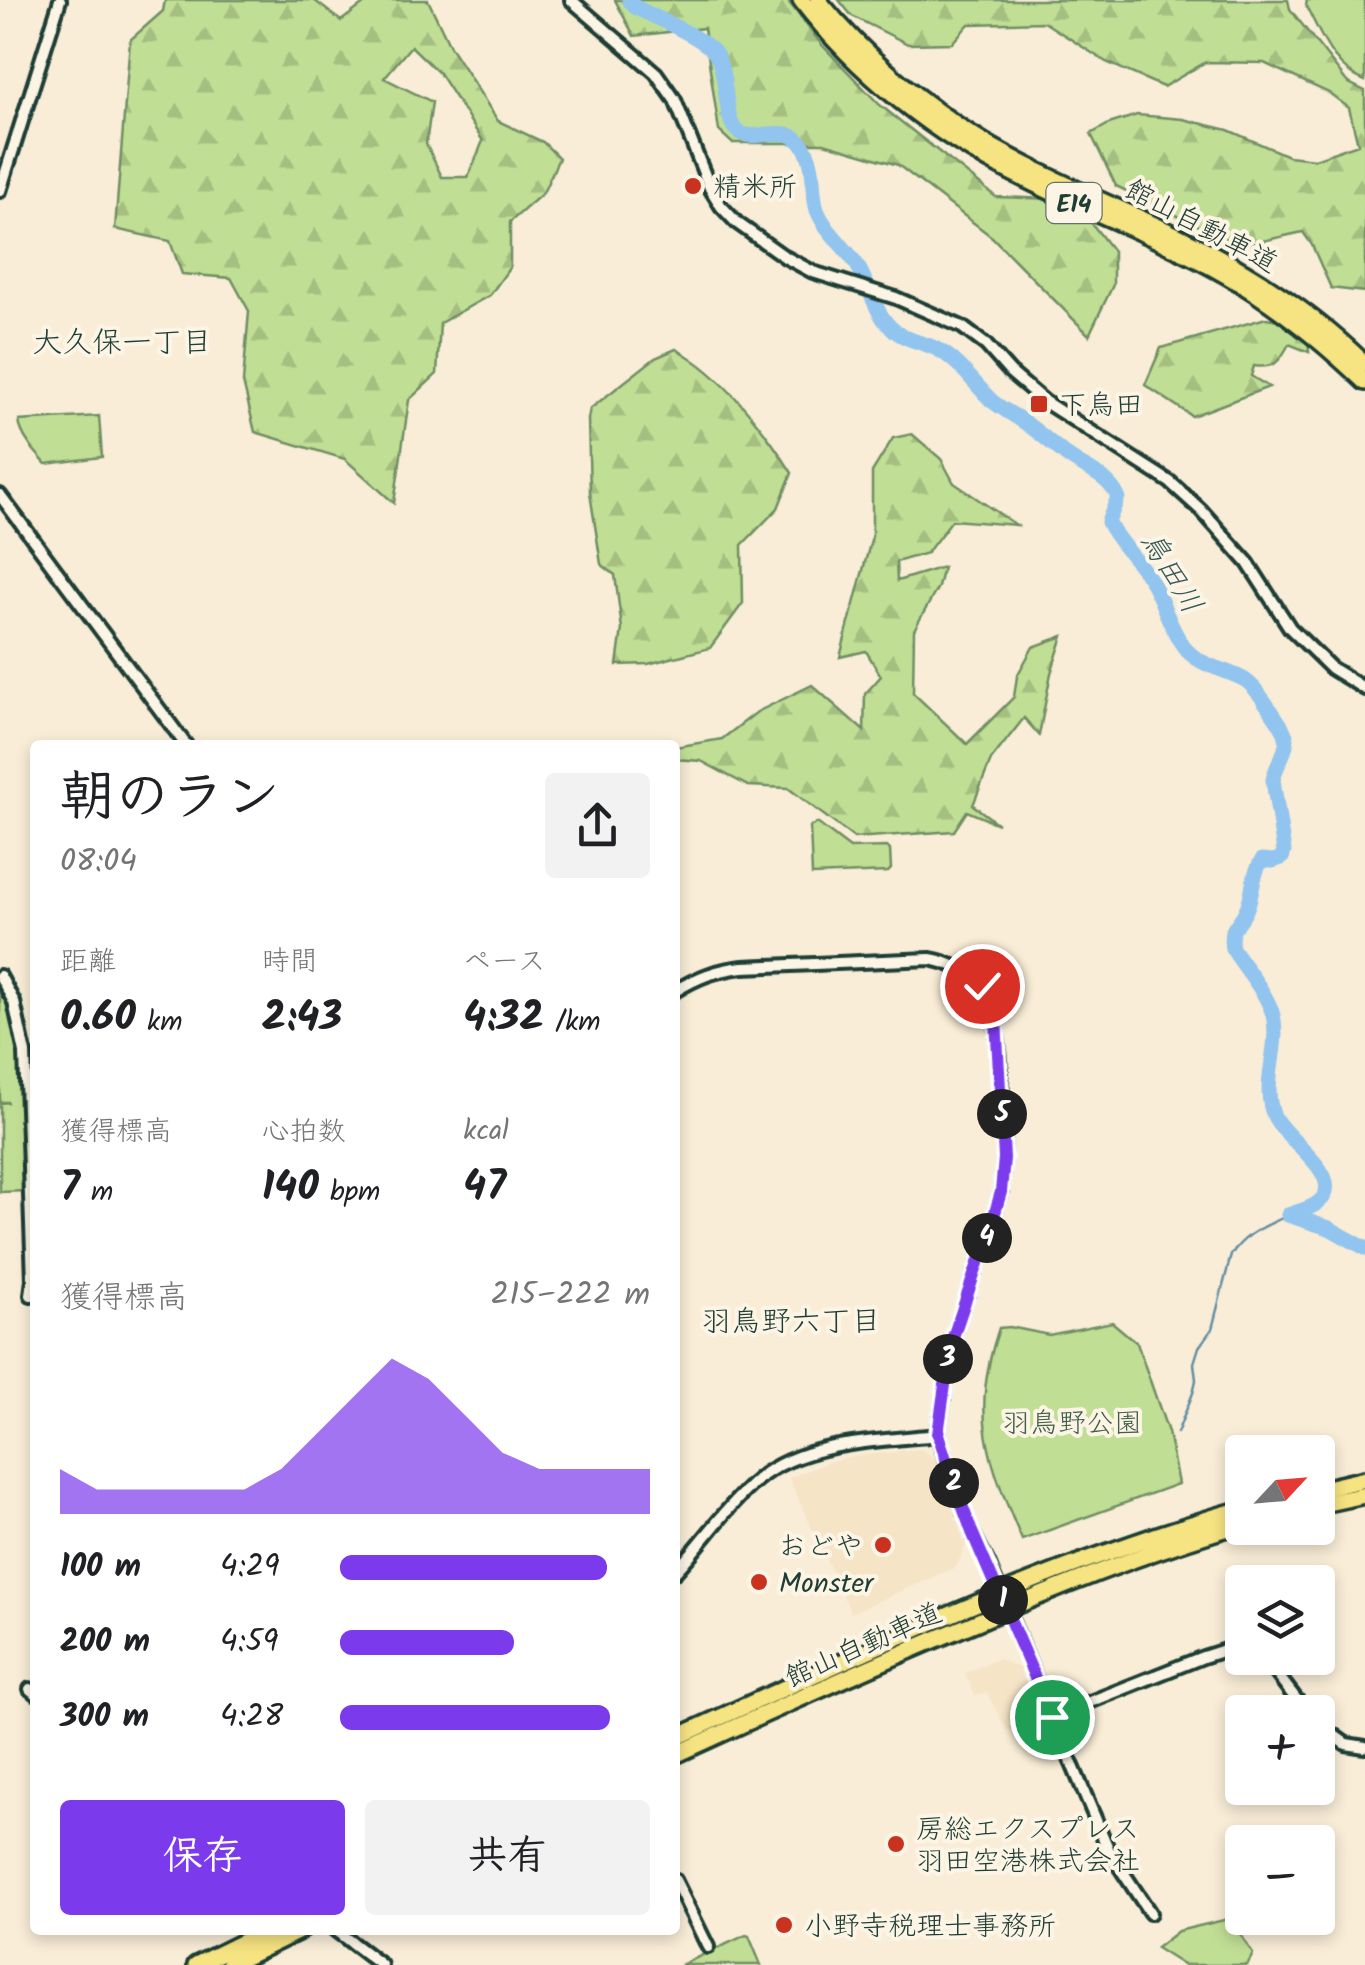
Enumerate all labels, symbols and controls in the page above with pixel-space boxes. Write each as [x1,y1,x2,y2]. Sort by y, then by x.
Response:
place label: 精米所 [713,166,797,211]
street label: 館山自動車道 [1116,168,1286,287]
marker: 精米所 [682,175,704,197]
road number: E14 [1046,183,1102,223]
district label: 大久保一丁目 [32,320,212,368]
place label: 下烏田 [1059,384,1143,429]
marker: 下烏田 [1028,393,1050,415]
water label: 鳥田川 [1127,522,1214,624]
text: 朝のラン [60,756,280,843]
button: share [545,773,650,878]
text: 08:04 [60,837,137,888]
text: 距離 [60,940,116,985]
text: 時間 [262,940,318,985]
text: ペース [463,940,546,985]
pin [940,944,1025,1029]
icon: check [955,959,1010,1014]
text: 0.60 [60,985,136,1052]
text: 2:43 [262,985,342,1052]
text: 4:32 [463,985,544,1052]
text: km [136,1000,182,1045]
text: /km [544,1000,601,1045]
pin: 5 [977,1089,1027,1139]
text: 5 [995,1091,1009,1136]
text: kcal [463,1109,509,1154]
text: 獲得標高 [60,1110,172,1155]
text: 心拍数 [262,1110,346,1155]
text: 47 [463,1154,506,1221]
text: 7 [60,1155,80,1222]
text: 140 [262,1155,319,1222]
text: m [80,1170,113,1215]
text: bpm [319,1170,380,1215]
pin: 4 [962,1213,1012,1263]
text: 4 [979,1215,995,1260]
text: 215–222 m [491,1270,650,1321]
text: 獲得標高 [60,1273,188,1324]
district label: 羽鳥野六丁目 [701,1299,881,1347]
pin: 3 [923,1334,973,1384]
text: 3 [940,1336,956,1381]
park label: 羽鳥野公園 [1002,1402,1142,1447]
north arrow [1225,1435,1335,1545]
map controls [1225,1435,1335,1935]
pin: 2 [929,1458,979,1508]
text: 2 [946,1460,962,1505]
place label: おどや [778,1525,863,1570]
marker: おどや [872,1534,894,1556]
text: 100 m [60,1542,141,1593]
text: 4:29 [220,1542,280,1593]
place label: Monster [779,1562,875,1607]
button: layers [1225,1565,1335,1675]
marker: Monster [748,1571,770,1593]
pin: 1 [978,1575,1028,1625]
text: 1 [999,1577,1007,1622]
street label: 館山自動車道 [778,1592,950,1701]
text: 200 m [60,1617,150,1668]
text: 4:59 [220,1617,278,1668]
pin [1010,1675,1095,1760]
icon: arrive [1025,1690,1080,1745]
text: 300 m [60,1692,149,1743]
text: 4:28 [220,1692,283,1743]
button: + [1225,1695,1335,1805]
button: 保存 [60,1800,345,1915]
button: 共有 [365,1800,650,1915]
place label: 房総エクスプレス 羽田空港株式会社 [916,1808,1140,1885]
button: − [1225,1825,1335,1935]
marker: 房総エクスプレス 羽田空港株式会社 [885,1833,907,1855]
place label: 小野寺税理士事務所 [804,1905,1056,1950]
marker: 小野寺税理士事務所 [773,1914,795,1936]

